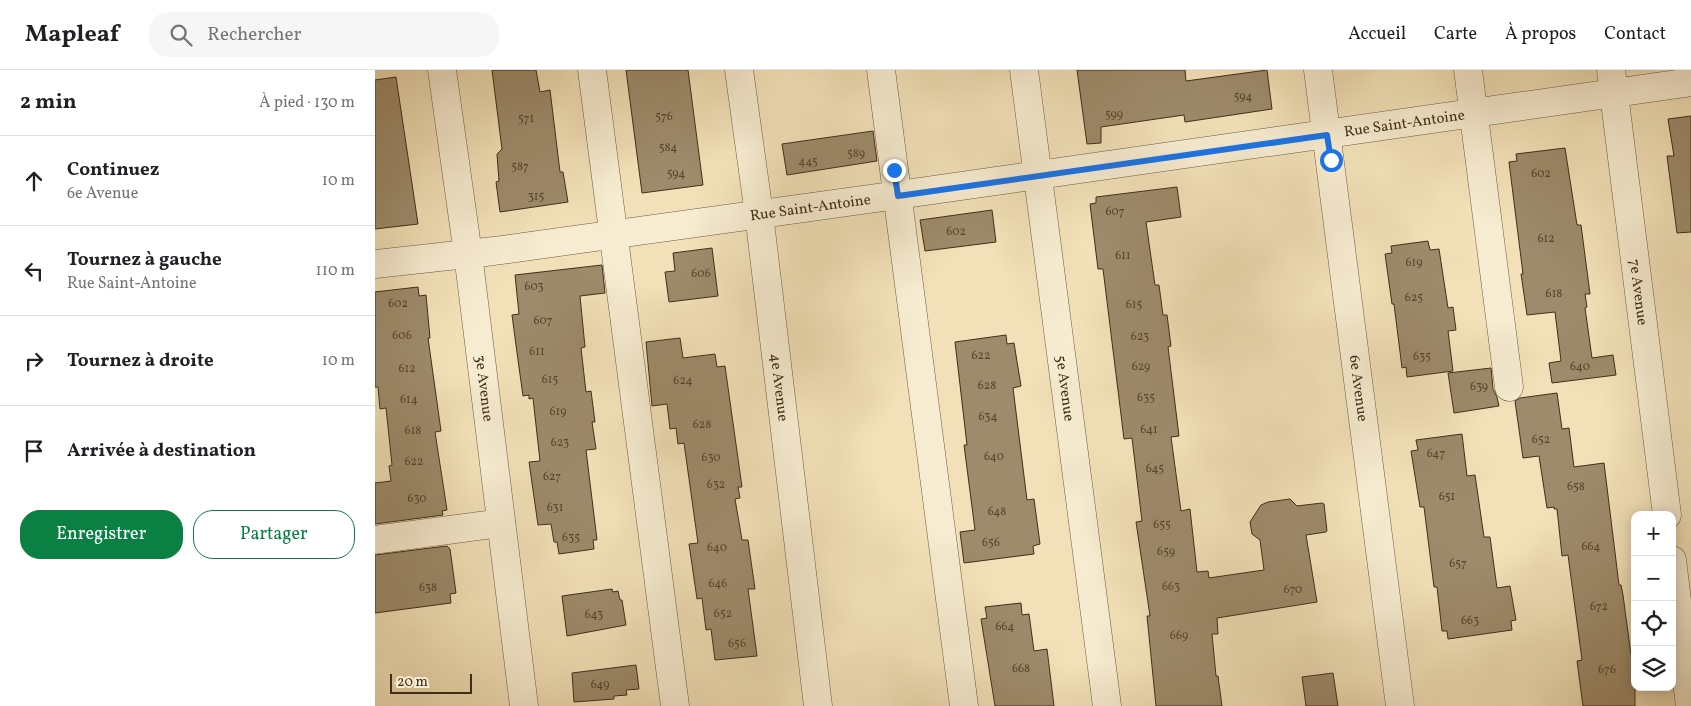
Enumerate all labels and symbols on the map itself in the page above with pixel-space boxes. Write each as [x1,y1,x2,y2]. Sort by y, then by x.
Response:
house number: 594 [1234,89,1252,105]
street label: Rue Saint-Antoine [1343,105,1466,143]
house number: 599 [1105,107,1123,123]
house number: 576 [655,109,673,125]
house number: 571 [518,111,534,127]
house number: 584 [659,140,677,156]
house number: 589 [847,146,865,162]
route start [1320,149,1343,172]
house number: 445 [798,154,818,170]
house number: 587 [511,159,529,175]
route end [883,159,906,182]
house number: 594 [667,166,685,182]
house number: 602 [1531,166,1551,182]
house number: 315 [528,189,545,205]
street label: Rue Saint-Antoine [749,190,872,227]
house number: 607 [1105,204,1125,220]
house number: 602 [946,224,966,240]
house number: 612 [1537,231,1555,247]
house number: 611 [1115,248,1131,264]
house number: 619 [1406,255,1422,271]
street label: 7e Avenue [1623,258,1652,327]
house number: 606 [691,266,711,282]
house number: 603 [524,279,544,295]
house number: 618 [1546,286,1562,302]
house number: 625 [1405,290,1423,306]
house number: 602 [388,296,408,312]
house number: 615 [1126,297,1142,313]
house number: 607 [533,313,553,329]
house number: 606 [392,328,412,344]
house number: 623 [1131,329,1149,345]
house number: 611 [529,344,545,360]
house number: 622 [972,348,990,364]
house number: 635 [1413,349,1431,365]
street label: 4e Avenue [764,352,793,423]
street label: 3e Avenue [469,354,498,423]
street label: 5e Avenue [1049,354,1079,423]
street label: 6e Avenue [1343,354,1372,423]
house number: 629 [1132,359,1150,375]
house number: 640 [1570,359,1590,375]
house number: 612 [398,361,416,377]
house number: 615 [542,372,558,388]
house number: 624 [673,373,693,389]
house number: 628 [978,378,996,394]
house number: 639 [1470,379,1488,395]
house number: 635 [1137,390,1155,406]
house number: 614 [400,392,418,408]
house number: 619 [550,404,566,420]
house number: 634 [978,409,998,425]
house number: 628 [693,417,711,433]
house number: 641 [1140,422,1158,438]
house number: 618 [405,423,421,439]
house number: 652 [1532,432,1550,448]
house number: 623 [551,435,569,451]
house number: 647 [1427,446,1446,462]
house number: 640 [984,449,1004,465]
house number: 630 [701,450,721,466]
house number: 622 [405,454,423,470]
house number: 645 [1146,461,1164,477]
house number: 627 [543,469,561,485]
house number: 632 [707,477,725,493]
house number: 658 [1567,479,1585,495]
house number: 651 [1439,489,1455,505]
house number: 630 [407,491,427,507]
house number: 631 [547,500,563,516]
house number: 648 [988,504,1006,520]
house number: 655 [1153,517,1171,533]
house number: 635 [562,530,580,546]
house number: 656 [982,535,1000,551]
house number: 664 [1582,539,1600,555]
house number: 640 [707,540,727,556]
house number: 659 [1157,544,1175,560]
house number: 657 [1449,556,1467,572]
house number: 646 [709,576,727,592]
house number: 663 [1162,579,1180,595]
house number: 638 [419,580,437,596]
house number: 670 [1284,582,1302,598]
house number: 672 [1590,599,1608,615]
house number: 652 [714,606,732,622]
house number: 643 [585,607,603,623]
house number: 663 [1461,613,1479,629]
house number: 664 [996,619,1014,635]
house number: 669 [1170,628,1188,644]
house number: 656 [728,636,746,652]
house number: 668 [1012,661,1030,677]
house number: 676 [1598,662,1616,678]
scale bar [390,671,473,694]
house number: 649 [591,677,609,693]

